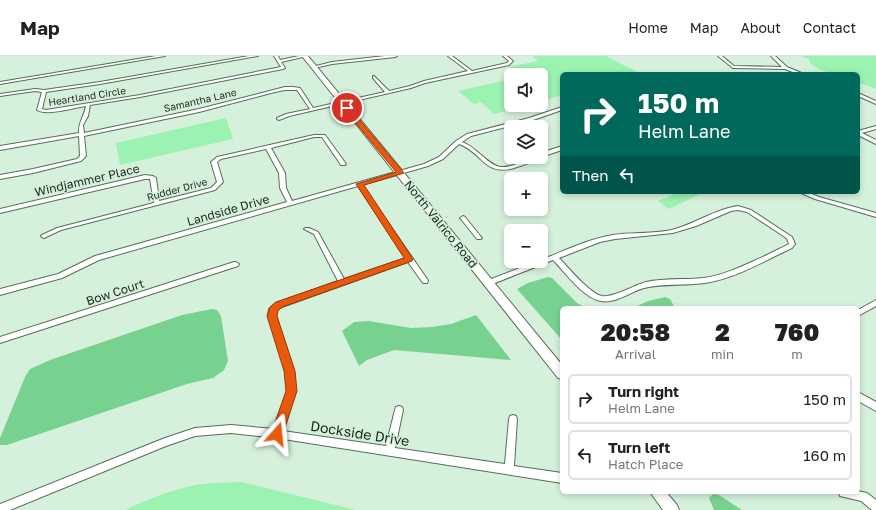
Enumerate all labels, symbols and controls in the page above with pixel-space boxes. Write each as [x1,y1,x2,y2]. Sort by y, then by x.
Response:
text: Map [20,16,60,39]
text: Home [628,19,668,36]
text: Map [690,19,718,36]
text: About [740,19,781,36]
text: Contact [803,19,856,36]
map controls [504,68,548,268]
button: sound [504,68,548,112]
street label: Heartland Circle [47,84,127,108]
street label: Samantha Lane [162,86,238,114]
text: 150 m [638,86,719,119]
icon: right [572,88,624,140]
pin [330,91,364,125]
icon: arrive [336,97,358,119]
button: layers [504,120,548,164]
text: Helm Lane [638,120,730,142]
street label: Windjammer Place [33,161,141,199]
icon: left [616,164,638,186]
text: Then [572,166,608,184]
button: + [504,172,548,216]
street label: Rudder Drive [146,175,209,203]
street label: North Valrico Road [401,177,481,271]
street label: Landside Drive [185,191,271,229]
button: − [504,224,548,268]
street label: Bow Court [84,276,146,308]
text: 20:58 [601,317,670,346]
text: 2 [715,317,730,346]
text: 760 [775,317,819,346]
text: Arrival [615,346,656,362]
text: min [711,346,734,362]
text: m [791,346,803,362]
text: Turn right [608,382,679,400]
icon: right [574,388,596,410]
text: 150 m [804,390,846,408]
text: Helm Lane [608,400,675,416]
position arrow [256,413,298,455]
street label: Dockside Drive [309,417,411,449]
text: Turn left [608,438,670,456]
icon: left [574,444,596,466]
text: 160 m [803,446,846,464]
text: Hatch Place [608,456,683,472]

